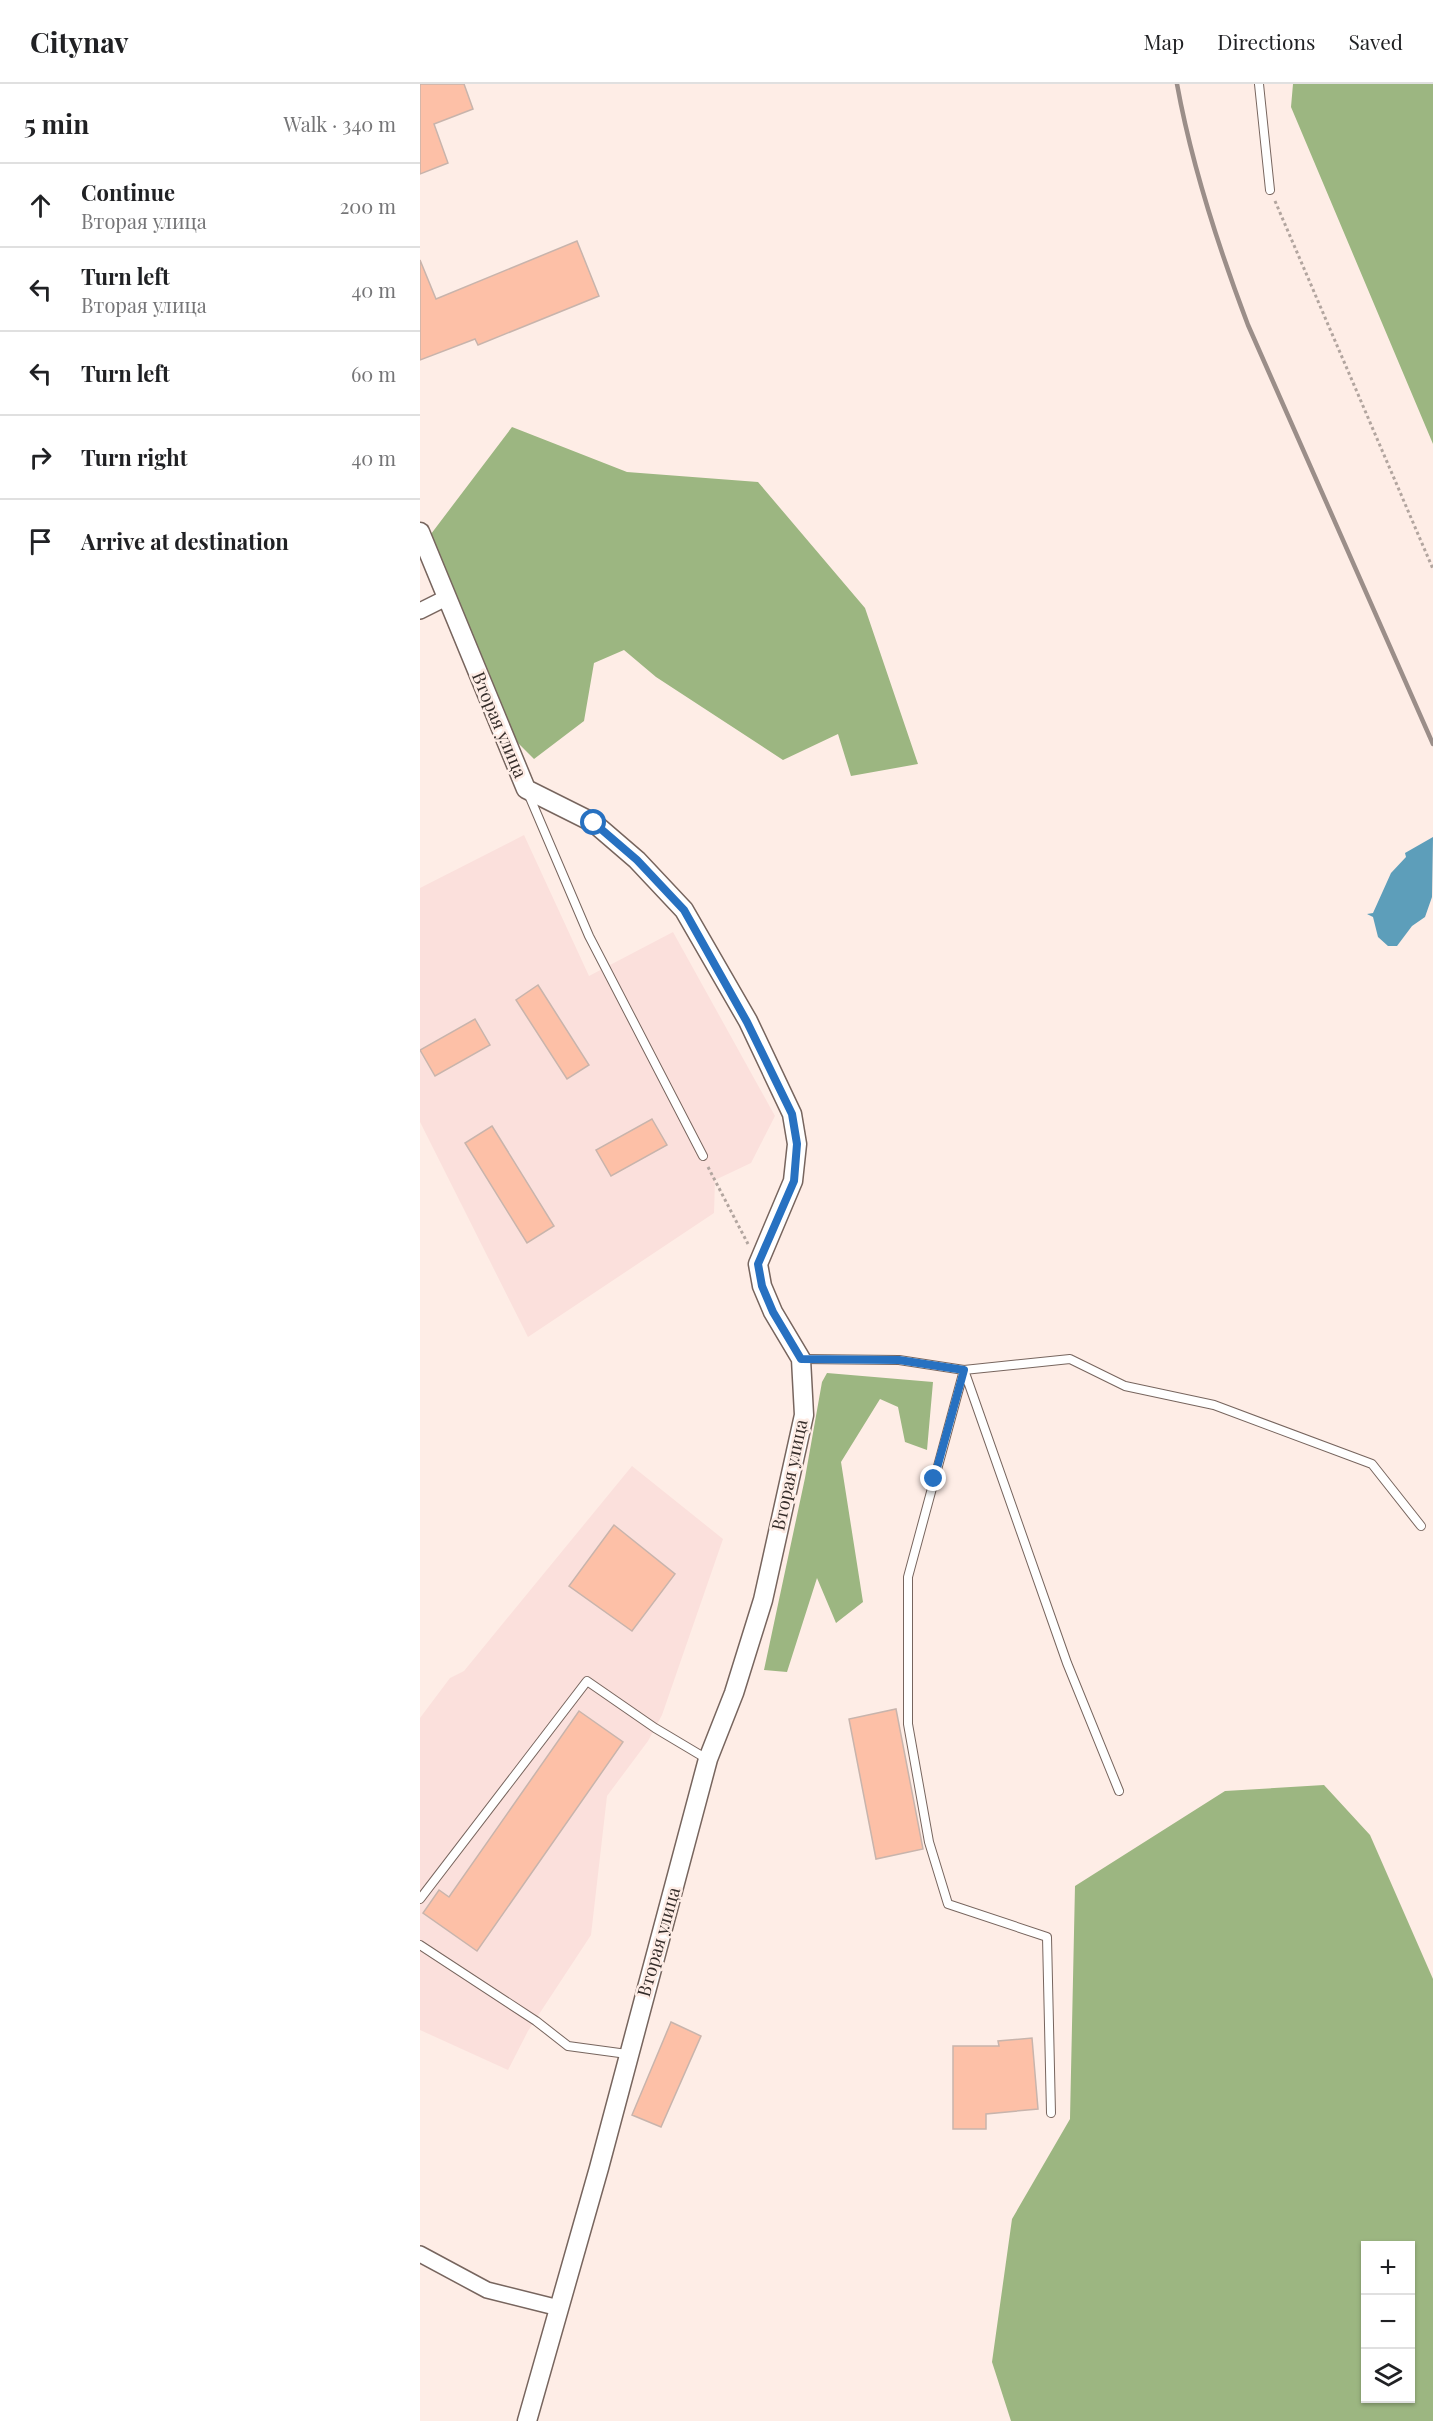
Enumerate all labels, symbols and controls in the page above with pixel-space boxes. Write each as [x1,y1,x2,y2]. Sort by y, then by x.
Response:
text: Citynav [30,23,129,60]
text: Map [1143,27,1184,55]
text: Directions [1217,27,1315,55]
text: Saved [1348,27,1403,55]
text: 5 min [24,106,89,141]
text: Walk · 340 m [284,110,396,137]
text: Continue [81,177,175,207]
icon: ahead [24,189,57,222]
text: 200 m [340,192,396,219]
text: Вторая улица [81,207,207,234]
text: Turn left [81,261,170,291]
icon: left [24,273,57,306]
text: 40 m [351,276,396,303]
text: Вторая улица [81,291,207,318]
icon: left [24,357,57,390]
text: Turn left [81,358,170,388]
text: 60 m [351,360,396,387]
icon: right [24,441,57,474]
text: Turn right [81,442,187,472]
text: 40 m [351,444,396,471]
icon: arrive [24,525,57,558]
text: Arrive at destination [81,526,289,556]
street label: Вторая улица [467,668,533,781]
route start [580,809,606,835]
street label: Вторая улица [766,1417,813,1533]
route end [920,1465,946,1491]
street label: Вторая улица [631,1884,685,1999]
map controls [1361,2241,1415,2403]
button: + [1361,2241,1415,2295]
button: − [1361,2295,1415,2349]
button: layers [1361,2349,1415,2403]

